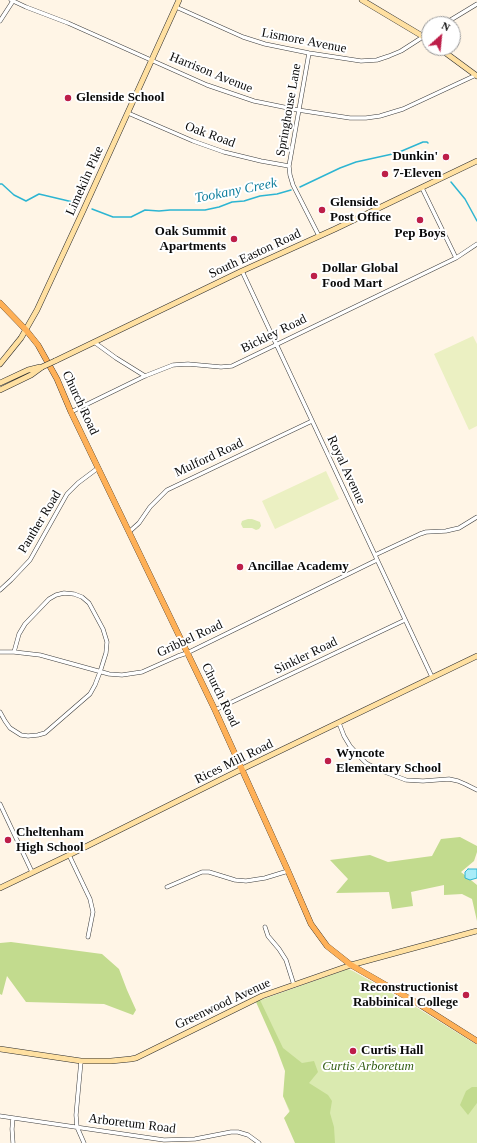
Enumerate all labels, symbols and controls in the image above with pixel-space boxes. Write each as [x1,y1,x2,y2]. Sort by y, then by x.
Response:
north arrow [421,16,461,56]
text: N [440,19,452,33]
street label: Lismore Avenue [260,25,348,57]
street label: Harrison Avenue [167,49,255,97]
street label: Springhouse Lane [273,62,305,158]
place label: Glenside School [76,90,164,106]
marker: Glenside School [63,93,73,103]
street label: Oak Road [183,119,237,151]
street label: Limekiln Pike [63,144,107,218]
place label: Dunkin' [392,149,438,165]
marker: Dunkin' [441,152,451,162]
place label: 7-Eleven [393,166,441,182]
marker: 7-Eleven [380,169,390,179]
water label: Tookany Creek [193,175,279,207]
place label: Glenside Post Office [330,195,391,226]
marker: Glenside Post Office [317,205,327,215]
marker: Pep Boys [415,215,425,225]
place label: Oak Summit Apartments [155,224,226,255]
street label: South Easton Road [207,226,303,282]
place label: Pep Boys [395,226,445,242]
marker: Oak Summit Apartments [229,234,239,244]
place label: Dollar Global Food Mart [322,261,398,292]
marker: Dollar Global Food Mart [309,271,319,281]
street label: Bickley Road [239,311,309,357]
street label: Church Road [58,368,102,438]
street label: Royal Avenue [323,433,369,507]
street label: Mulford Road [172,435,246,481]
street label: Panther Road [15,488,65,556]
place label: Ancillae Academy [248,559,349,575]
marker: Ancillae Academy [235,562,245,572]
street label: Gribbel Road [155,617,225,661]
street label: Sinkler Road [272,634,340,678]
street label: Church Road [198,661,242,729]
street label: Rices Mill Road [192,736,276,788]
place label: Wyncote Elementary School [336,746,441,777]
marker: Wyncote Elementary School [323,756,333,766]
place label: Cheltenham High School [16,825,84,856]
marker: Cheltenham High School [3,835,13,845]
street label: Greenwood Avenue [173,975,273,1033]
place label: Reconstructionist Rabbinical College [353,980,458,1011]
marker: Reconstructionist Rabbinical College [461,990,471,1000]
place label: Curtis Hall [361,1043,423,1059]
marker: Curtis Hall [348,1046,358,1056]
park label: Curtis Arboretum [322,1059,414,1075]
street label: Arboretum Road [88,1111,176,1137]

